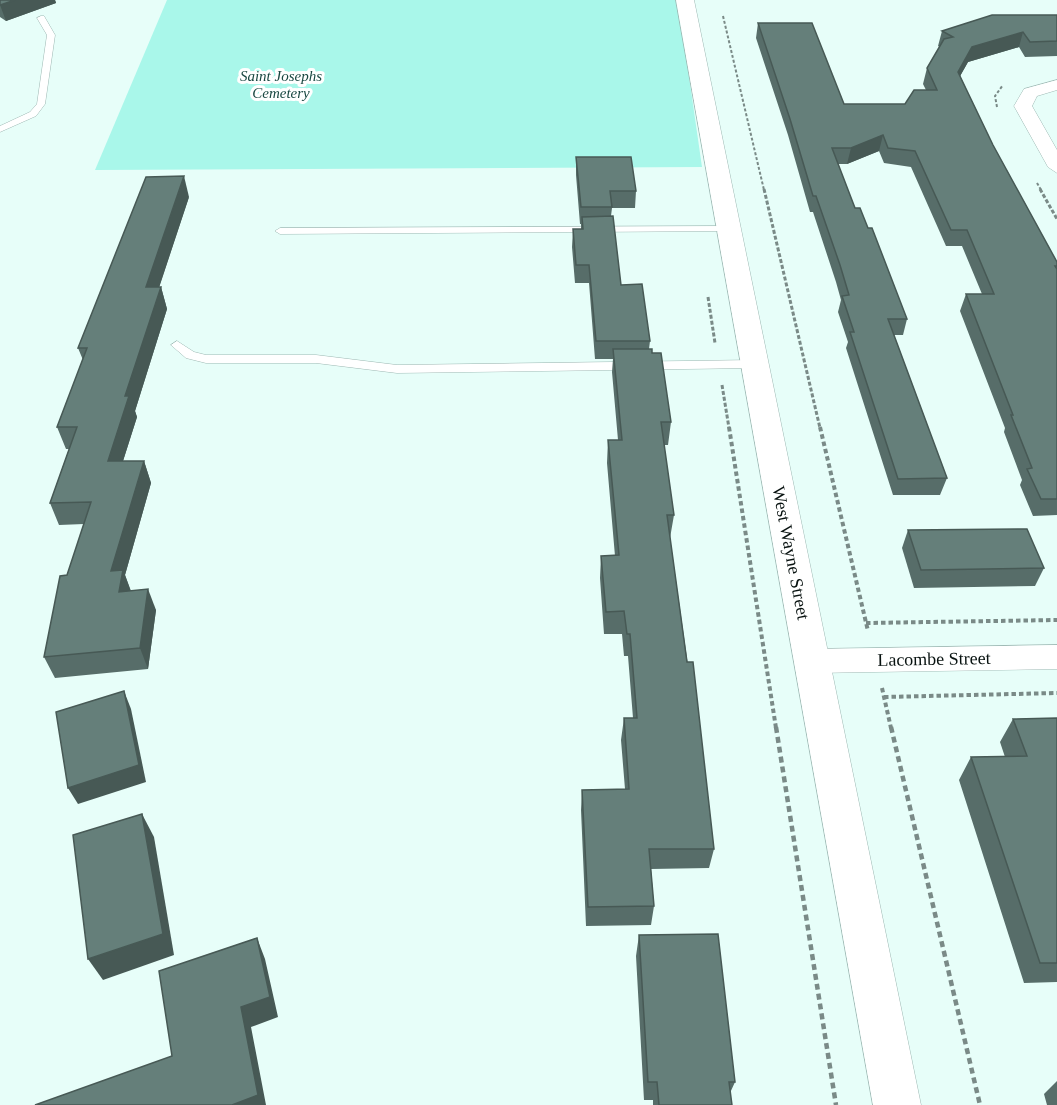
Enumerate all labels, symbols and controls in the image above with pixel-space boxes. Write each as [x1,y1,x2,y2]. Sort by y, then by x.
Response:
park label: Saint Josephs Cemetery [240,68,322,101]
street label: West Wayne Street [768,484,814,622]
street label: Lacombe Street [877,648,991,670]

